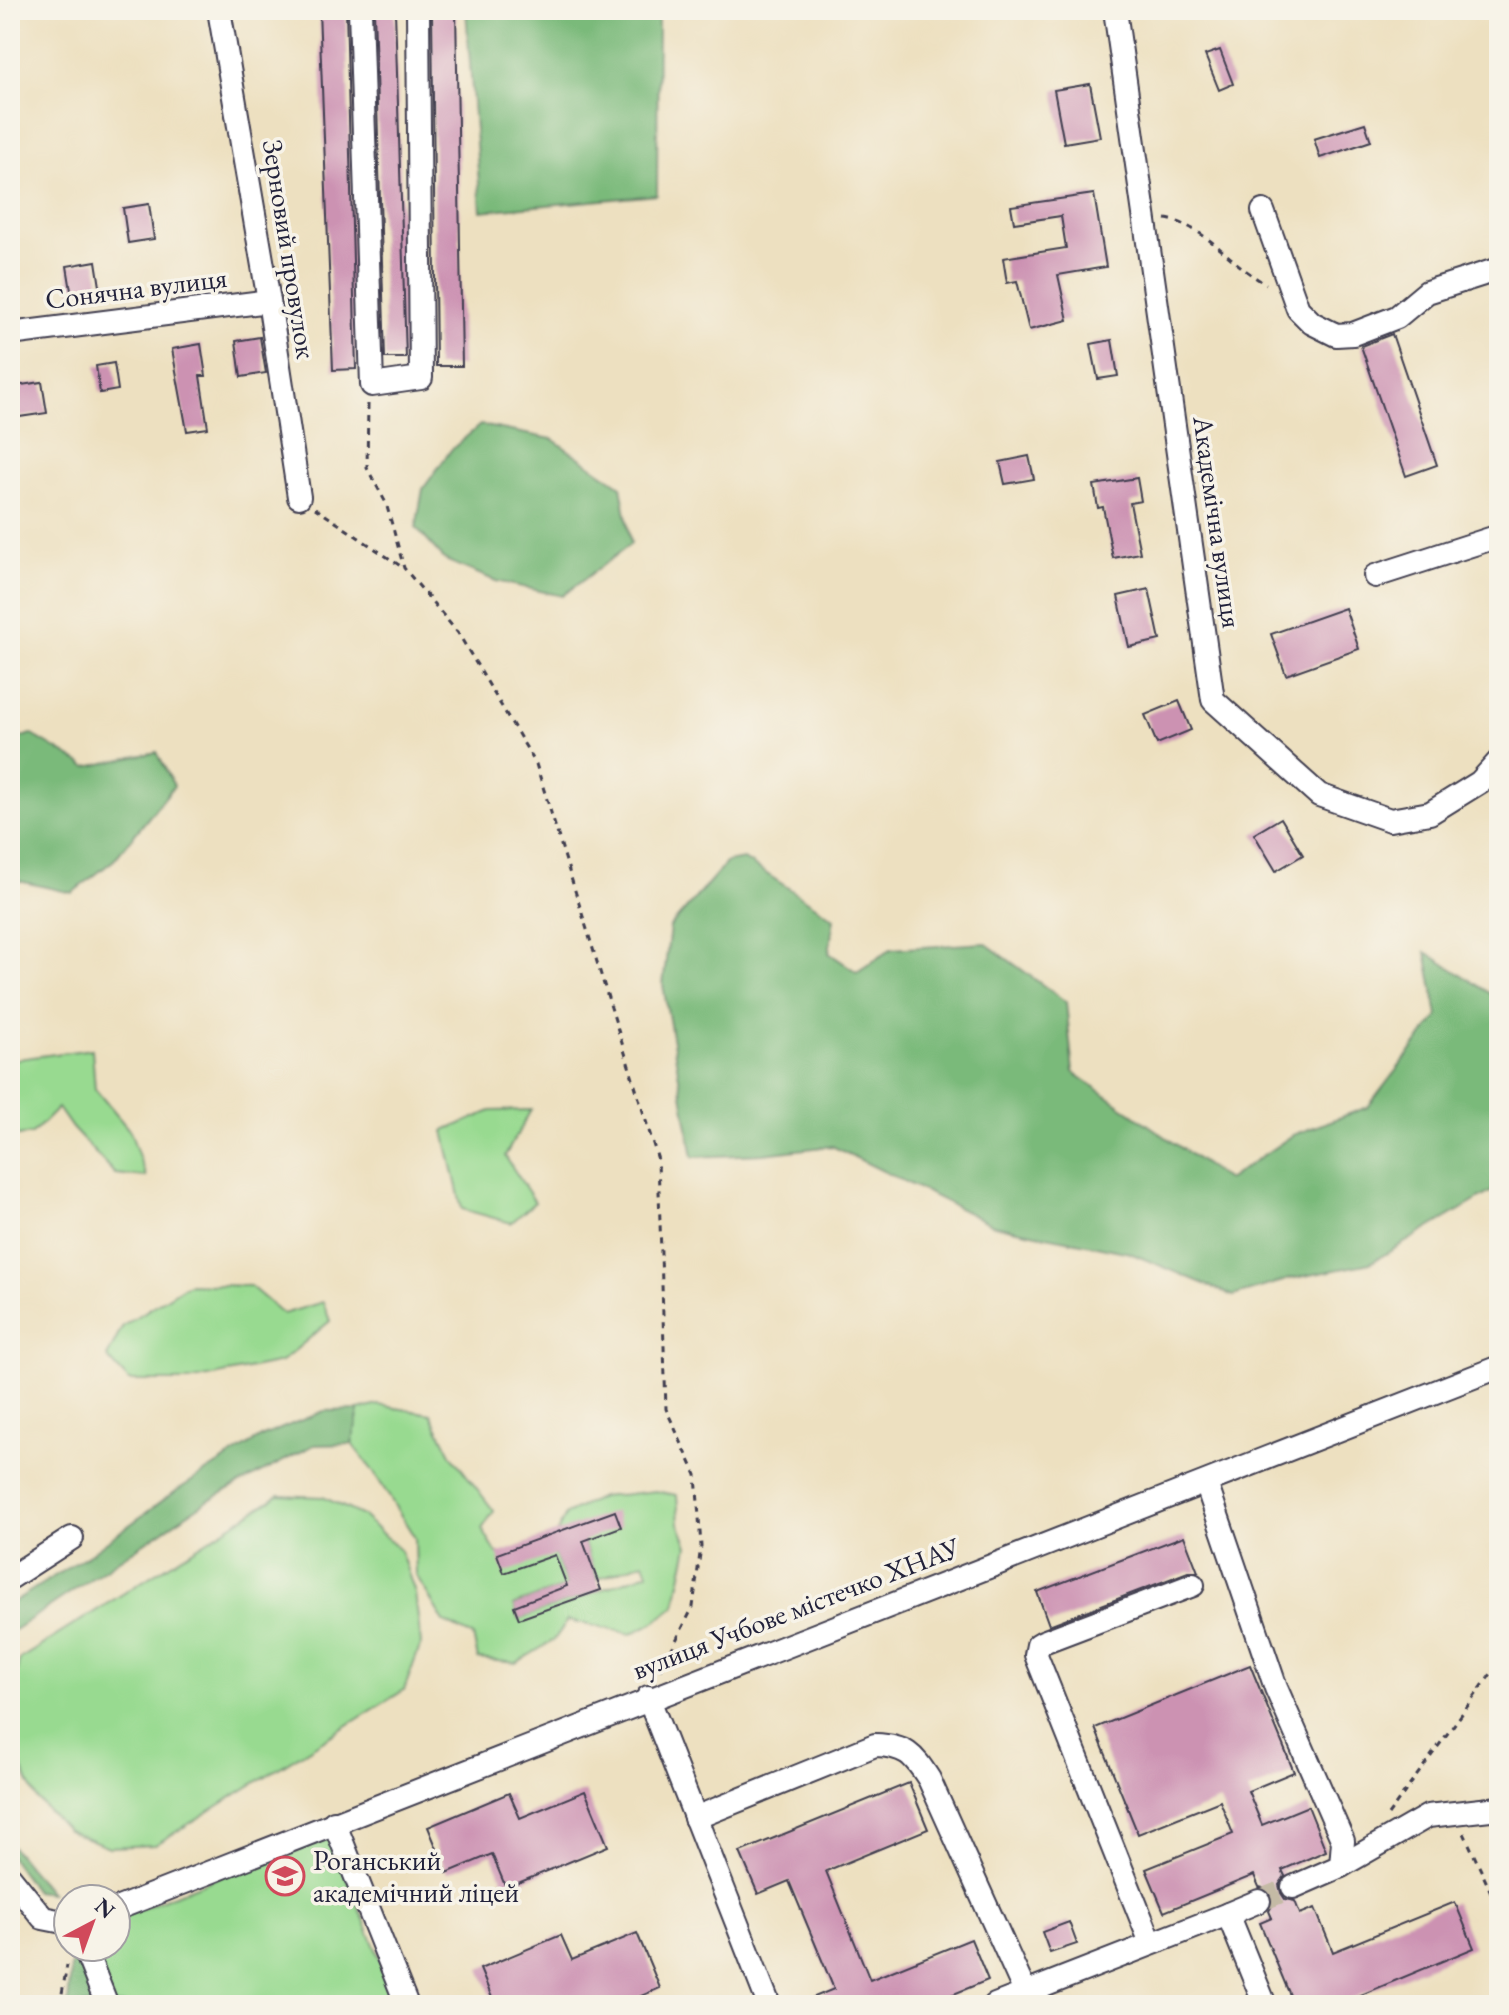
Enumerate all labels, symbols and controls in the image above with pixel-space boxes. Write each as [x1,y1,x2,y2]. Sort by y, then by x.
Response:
street label: Зерновий провулок [255,137,325,361]
street label: Сонячна вулиця [43,259,229,317]
street label: Академічна вулиця [1185,413,1251,630]
street label: вулиця Учбове містечко ХНАУ [627,1529,965,1687]
place label: Роганський академічний ліцей [313,1842,519,1910]
school or university icon: Роганський академічний ліцей [264,1855,306,1897]
north arrow [52,1883,132,1963]
text: N [89,1891,121,1925]

